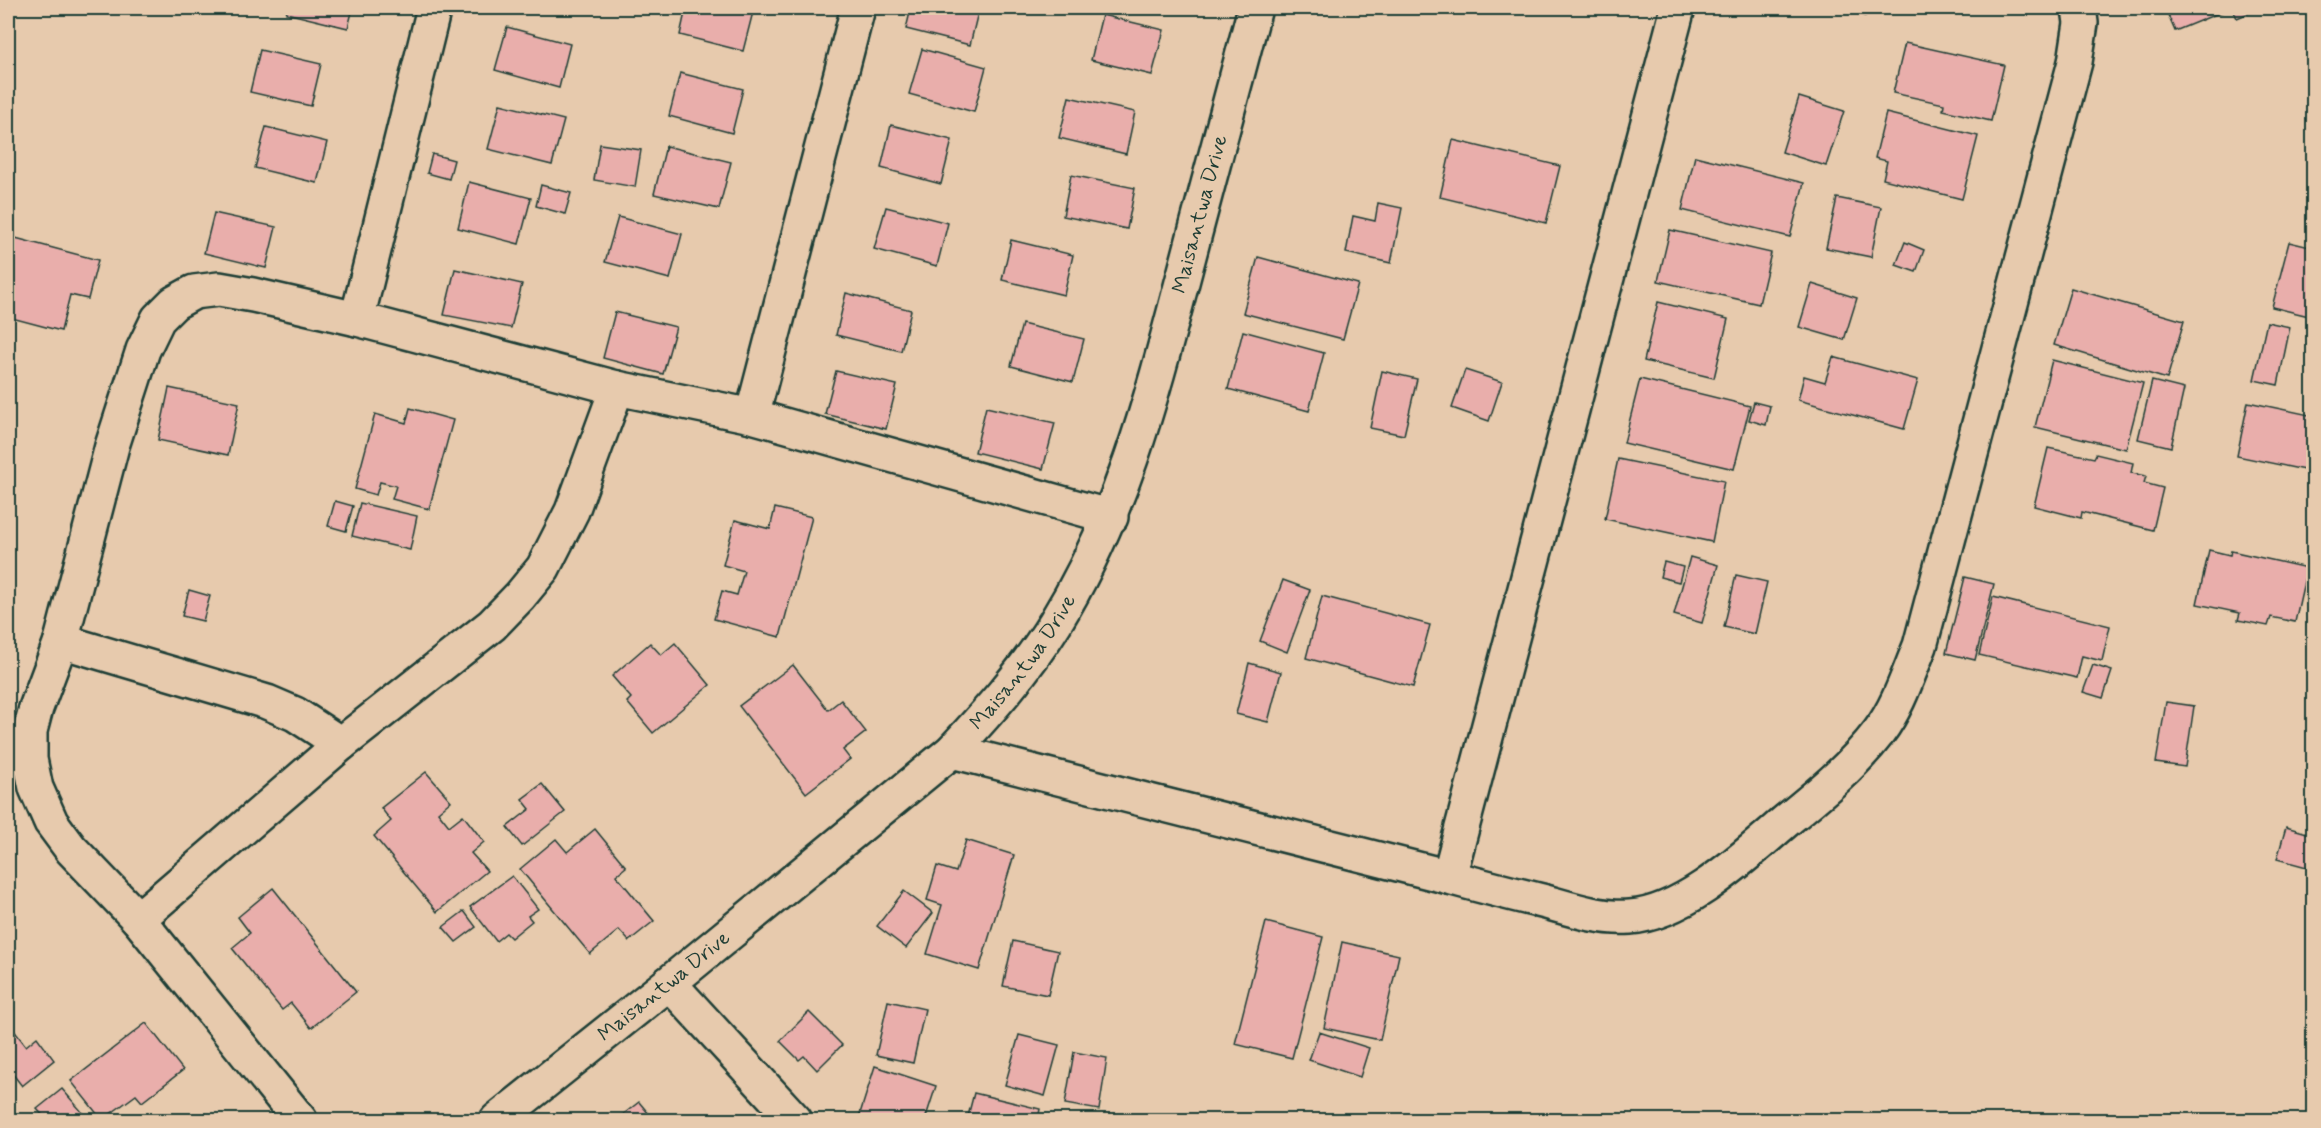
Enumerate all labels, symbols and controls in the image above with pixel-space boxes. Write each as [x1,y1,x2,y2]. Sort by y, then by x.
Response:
street label: Maisantwa Drive [1166,132,1235,296]
street label: Maisantwa Drive [964,589,1083,736]
street label: Maisantwa Drive [592,924,736,1048]

